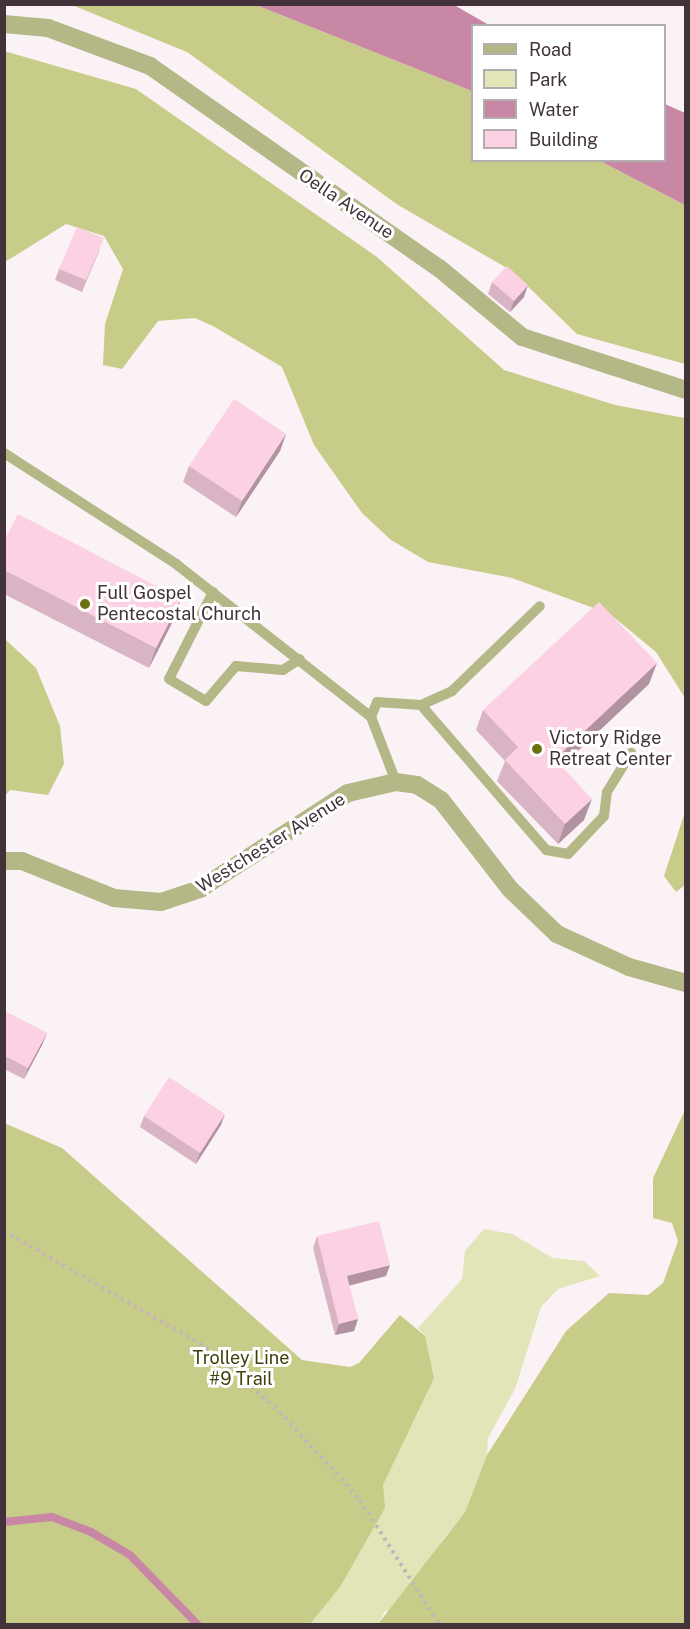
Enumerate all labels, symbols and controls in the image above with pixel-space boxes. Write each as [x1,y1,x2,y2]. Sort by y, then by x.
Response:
legend [471,24,666,162]
text: Road [529,39,572,60]
text: Park [529,69,567,90]
text: Water [529,99,579,120]
text: Building [529,129,598,150]
street label: Oella Avenue [294,164,398,244]
place label: Full Gospel Pentecostal Church [97,583,261,626]
marker: Full Gospel Pentecostal Church [78,597,92,611]
place label: Victory Ridge Retreat Center [549,728,672,771]
marker: Victory Ridge Retreat Center [530,742,544,756]
street label: Westchester Avenue [193,788,349,898]
park label: Trolley Line #9 Trail [193,1348,289,1390]

